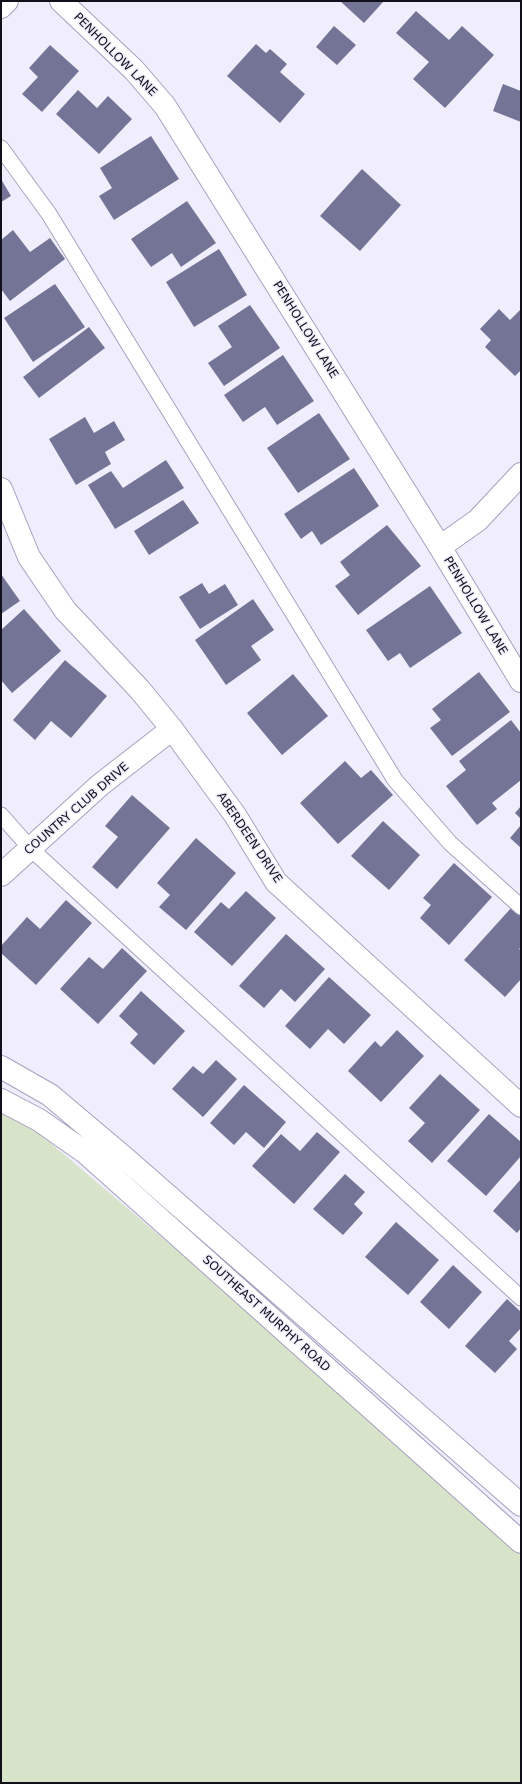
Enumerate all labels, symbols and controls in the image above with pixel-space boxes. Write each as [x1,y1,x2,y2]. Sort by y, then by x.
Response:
street label: PENHOLLOW LANE [70,10,160,100]
street label: PENHOLLOW LANE [269,279,341,381]
street label: PENHOLLOW LANE [440,554,510,658]
street label: COUNTRY CLUB DRIVE [22,760,132,858]
street label: ABERDEEN DRIVE [213,790,285,886]
street label: SOUTHEAST MURPHY ROAD [199,1253,333,1375]

